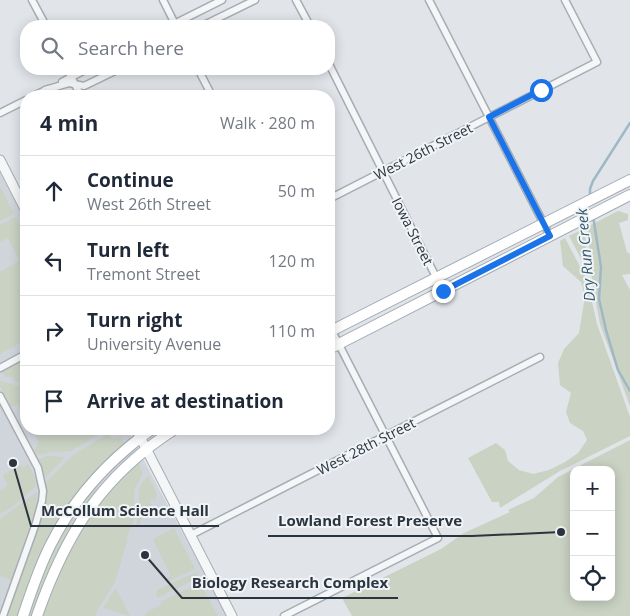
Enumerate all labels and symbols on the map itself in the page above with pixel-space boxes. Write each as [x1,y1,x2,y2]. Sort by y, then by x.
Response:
route start [530,79,553,102]
street label: West 26th Street [370,118,476,184]
street label: Iowa Street [388,194,438,268]
water label: Dry Run Creek [571,207,599,302]
route end [432,280,455,303]
street label: West 28th Street [313,413,419,479]
callout: McCollum Science Hall [31,496,219,526]
text: McCollum Science Hall [41,500,209,520]
callout: Lowland Forest Preserve [268,506,472,536]
text: Lowland Forest Preserve [278,510,462,530]
callout: Biology Research Complex [182,568,398,598]
text: Biology Research Complex [192,572,388,592]

